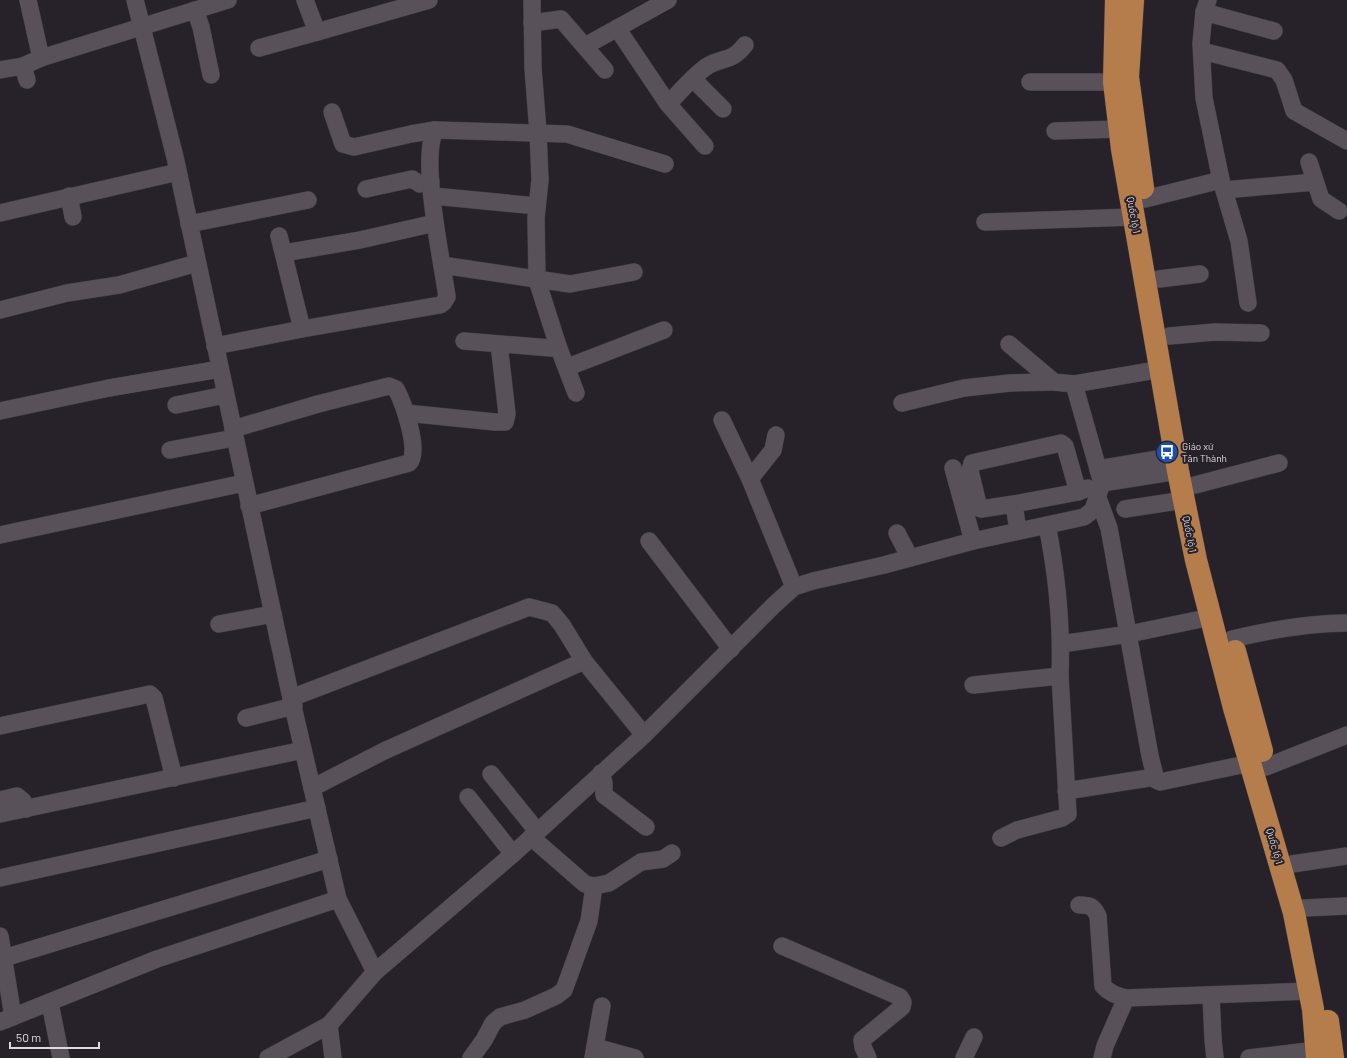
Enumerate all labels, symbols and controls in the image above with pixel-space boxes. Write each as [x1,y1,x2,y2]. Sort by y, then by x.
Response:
street label: Quốc lộ 1 [1125,196,1143,234]
bus stop icon: Giáo xứ Tân Thành [1154,439,1180,465]
place label: Giáo xứ Tân Thành [1182,440,1227,464]
street label: Quốc lộ 1 [1181,515,1199,553]
street label: Quốc lộ 1 [1264,827,1286,865]
scale bar [10,1024,99,1050]
text: 50 m [16,1030,41,1044]

